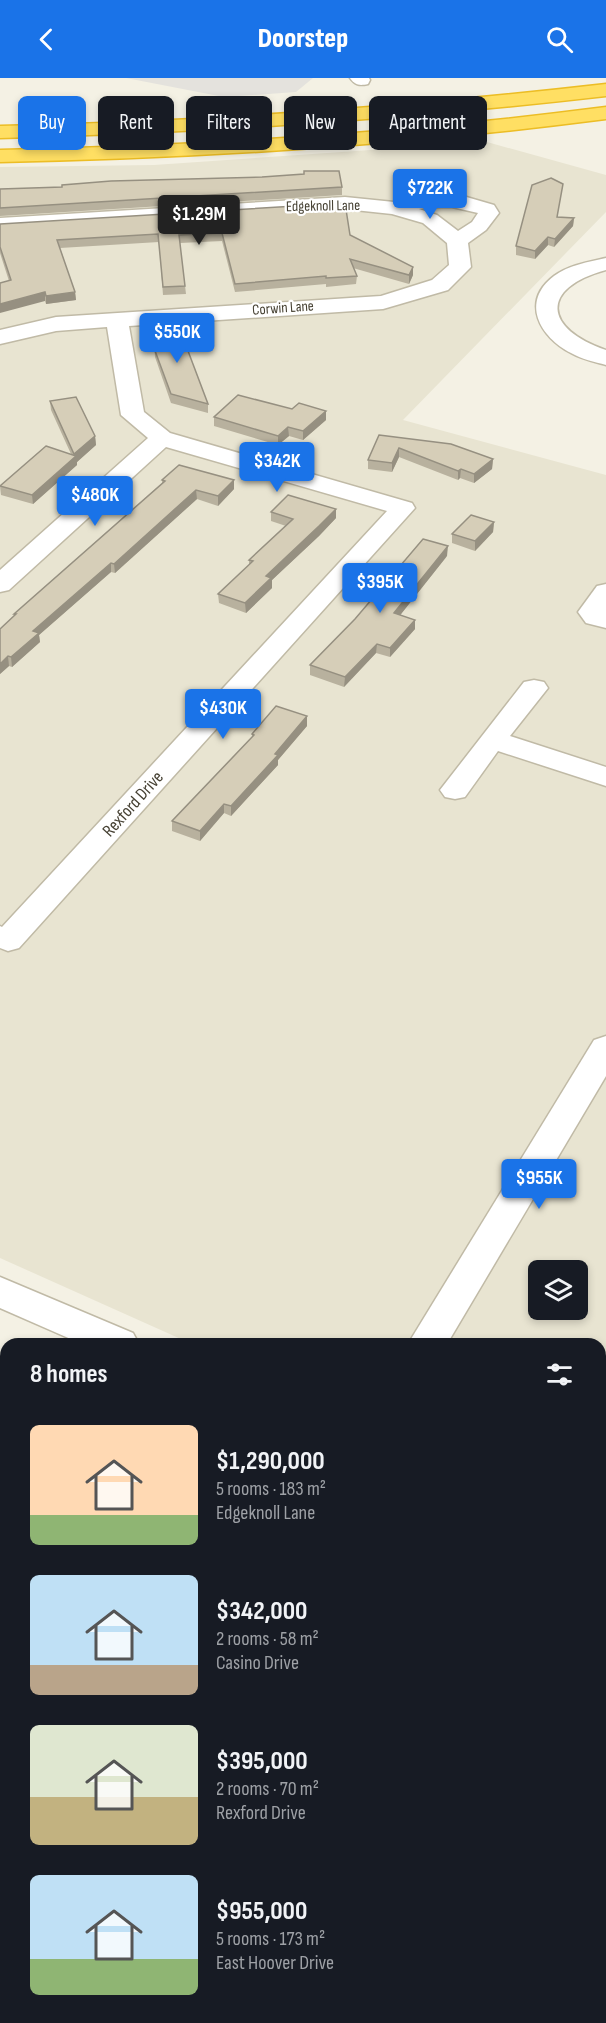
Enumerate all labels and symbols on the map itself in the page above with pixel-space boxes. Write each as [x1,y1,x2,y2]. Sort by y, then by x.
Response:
pin: $722K [388,169,472,220]
pin: $1.29M [150,195,248,246]
street label: Edgeknoll Lane [286,196,360,216]
street label: Corwin Lane [252,296,314,320]
pin: $550K [135,313,219,364]
pin: $342K [235,442,319,493]
pin: $480K [53,476,137,527]
pin: $395K [338,563,422,614]
pin: $430K [181,689,265,740]
street label: Rexford Drive [98,767,168,841]
pin: $955K [497,1159,581,1210]

